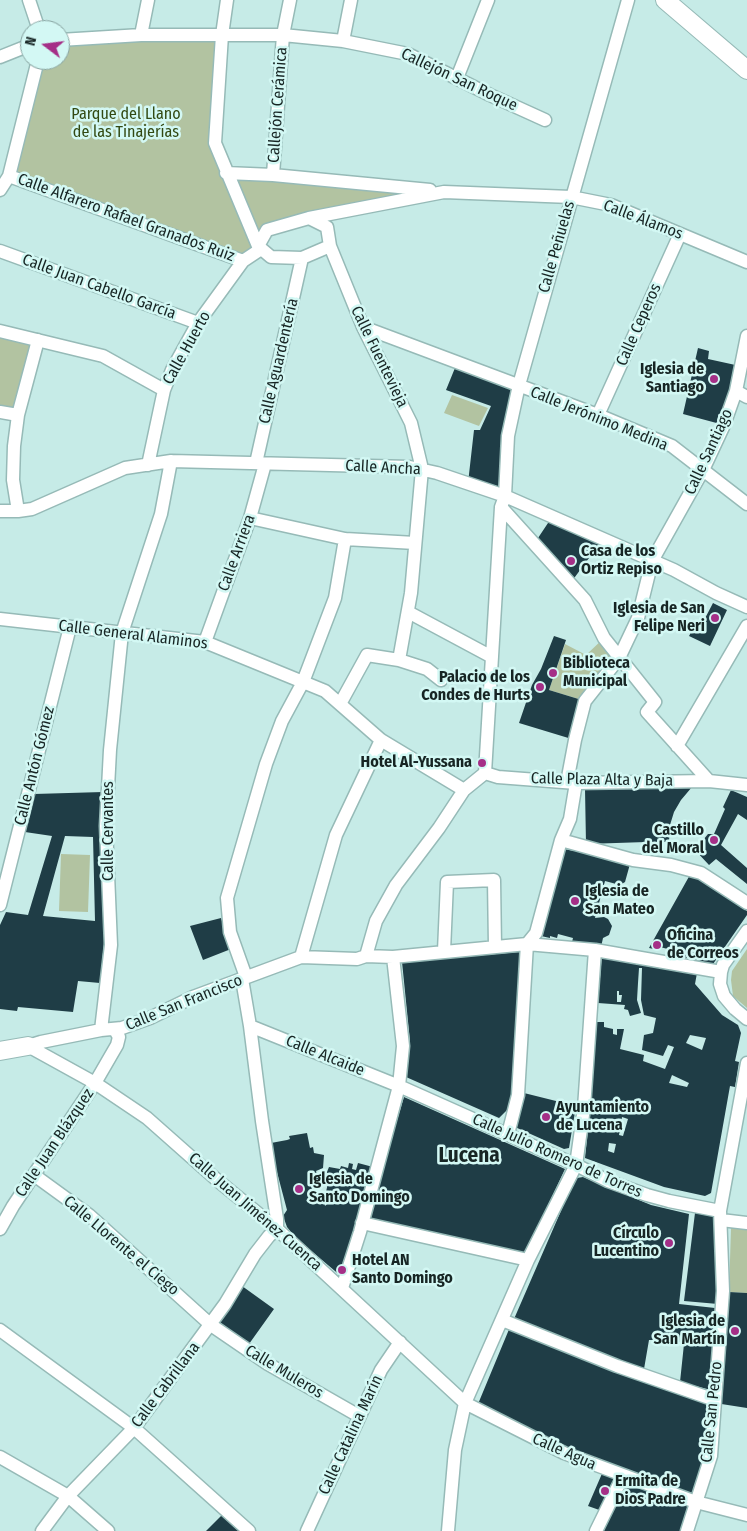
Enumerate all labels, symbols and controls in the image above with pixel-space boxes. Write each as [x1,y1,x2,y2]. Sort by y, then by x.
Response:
north arrow [20,20,70,70]
text: N [22,35,40,48]
street label: Callejón San Roque [398,45,520,115]
street label: Callejón Cerámica [264,46,292,164]
park label: Parque del Llano de las Tinajerías [71,105,181,143]
street label: Calle Alfarero Rafael Granados Ruiz [15,170,237,266]
street label: Calle Álamos [601,196,685,244]
street label: Calle Peñuelas [535,199,579,295]
street label: Calle Juan Cabello García [20,250,178,324]
street label: Calle Ceperos [612,281,666,369]
street label: Calle Aguardentería [255,296,303,426]
street label: Calle Fuentevieja [346,303,412,411]
street label: Calle Huerto [159,308,215,388]
place label: Iglesia de Santiago [640,360,704,398]
marker: Iglesia de Santiago [708,373,720,385]
street label: Calle Jerónimo Medina [527,383,671,455]
street label: Calle Santiago [681,406,737,498]
street label: Calle Ancha [345,456,421,480]
street label: Calle Arriera [214,512,260,594]
place label: Casa de los Ortiz Repiso [581,542,662,580]
marker: Casa de los Ortiz Repiso [565,555,577,567]
place label: Iglesia de San Felipe Neri [613,599,705,637]
marker: Iglesia de San Felipe Neri [709,612,721,624]
street label: Calle General Alaminos [57,616,209,654]
place label: Biblioteca Municipal [563,654,630,692]
marker: Biblioteca Municipal [547,667,559,679]
place label: Palacio de los Condes de Hurts [421,668,530,706]
marker: Palacio de los Condes de Hurts [534,681,546,693]
street label: Calle Antón Gómez [11,704,59,828]
place label: Hotel Al-Yussana [361,753,472,773]
marker: Hotel Al-Yussana [476,757,488,769]
street label: Calle Plaza Alta y Baja [531,769,673,791]
street label: Calle Cervantes [99,781,119,881]
place label: Castillo del Moral [642,821,704,859]
marker: Castillo del Moral [708,834,720,846]
place label: Iglesia de San Mateo [585,882,654,920]
marker: Iglesia de San Mateo [569,895,581,907]
place label: Oficina de Correos [667,926,739,964]
marker: Oficina de Correos [651,939,663,951]
street label: Calle San Francisco [123,971,245,1035]
street label: Calle Alcaide [283,1032,367,1080]
street label: Calle Juan Blázquez [12,1085,98,1201]
place label: Ayuntamiento de Lucena [556,1098,649,1136]
street label: Calle Julio Romero de Torres [469,1110,645,1202]
marker: Ayuntamiento de Lucena [540,1111,552,1123]
district label: Lucena [438,1143,500,1169]
street label: Calle Juan Jiménez Cuenca [184,1149,326,1275]
place label: Iglesia de Santo Domingo [309,1170,410,1208]
marker: Iglesia de Santo Domingo [293,1183,305,1195]
street label: Calle Llorente el Ciego [59,1192,183,1300]
place label: Círculo Lucentino [594,1224,659,1262]
marker: Círculo Lucentino [663,1237,675,1249]
place label: Hotel AN Santo Domingo [352,1251,453,1289]
marker: Hotel AN Santo Domingo [336,1264,348,1276]
place label: Iglesia de San Martín [654,1312,725,1350]
marker: Iglesia de San Martín [729,1325,741,1337]
street label: Calle Cabrillana [128,1338,204,1432]
street label: Calle Muleros [241,1341,327,1403]
street label: Calle San Pedro [697,1360,727,1464]
street label: Calle Catalina Marín [315,1372,387,1498]
street label: Calle Agua [529,1429,599,1475]
place label: Ermita de Dios Padre [615,1472,686,1510]
marker: Ermita de Dios Padre [599,1485,611,1497]

